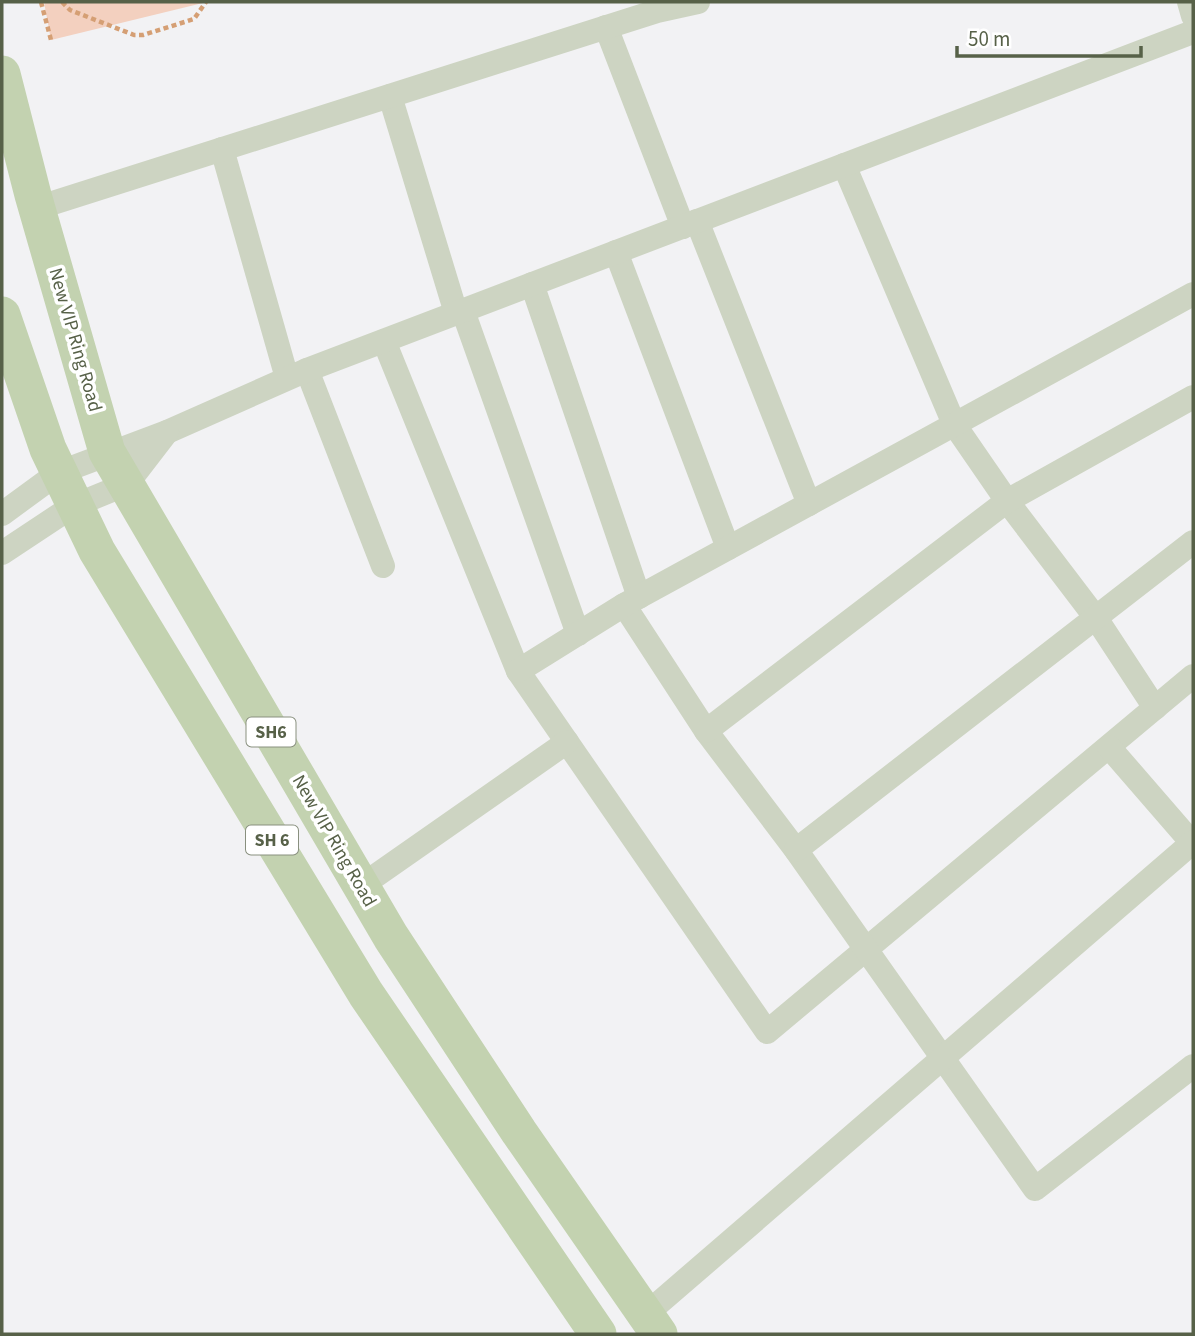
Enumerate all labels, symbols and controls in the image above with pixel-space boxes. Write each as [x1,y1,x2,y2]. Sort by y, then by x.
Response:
scale bar [957,14,1141,58]
text: 50 m [968,24,1010,54]
street label: New VIP Ring Road [42,265,108,415]
road number: SH6 [246,718,296,746]
street label: New VIP Ring Road [285,770,383,912]
road number: SH 6 [246,826,298,854]

